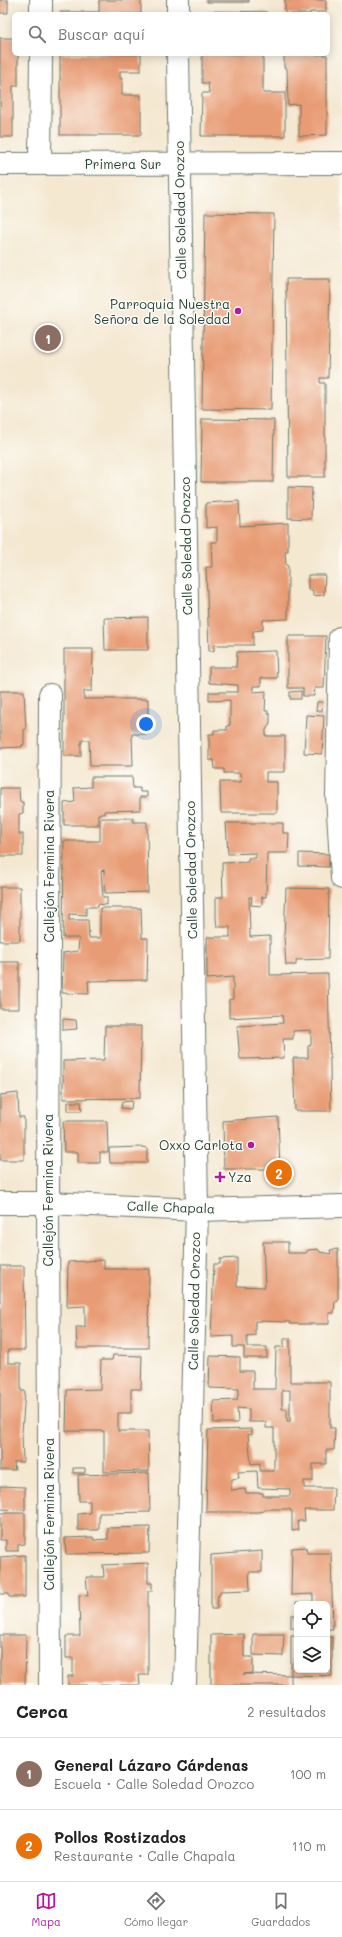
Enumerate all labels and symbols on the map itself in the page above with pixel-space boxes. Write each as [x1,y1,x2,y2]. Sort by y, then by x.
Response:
street label: Calle Soledad Orozco [170,140,189,279]
street label: Primera Sur [85,155,161,172]
place label: Parroquia Nuestra Señora de la Soledad [94,295,230,327]
marker: Parroquia Nuestra Señora de la Soledad [233,306,243,316]
pin: 1 [35,323,61,353]
street label: Calle Soledad Orozco [176,476,195,615]
your location [136,714,156,734]
street label: Callejón Fermina Rivera [40,790,57,942]
street label: Calle Soledad Orozco [181,800,200,939]
street label: Callejón Fermina Rivera [39,1114,56,1266]
place label: Oxxo Carlota [159,1136,243,1153]
marker: Oxxo Carlota [246,1140,256,1150]
pin: 2 [266,1158,292,1188]
place label: Yza [228,1168,252,1185]
marker: Yza [215,1172,225,1182]
street label: Calle Chapala [127,1196,215,1217]
street label: Calle Soledad Orozco [184,1231,203,1370]
street label: Callejón Fermina Rivera [40,1438,57,1590]

